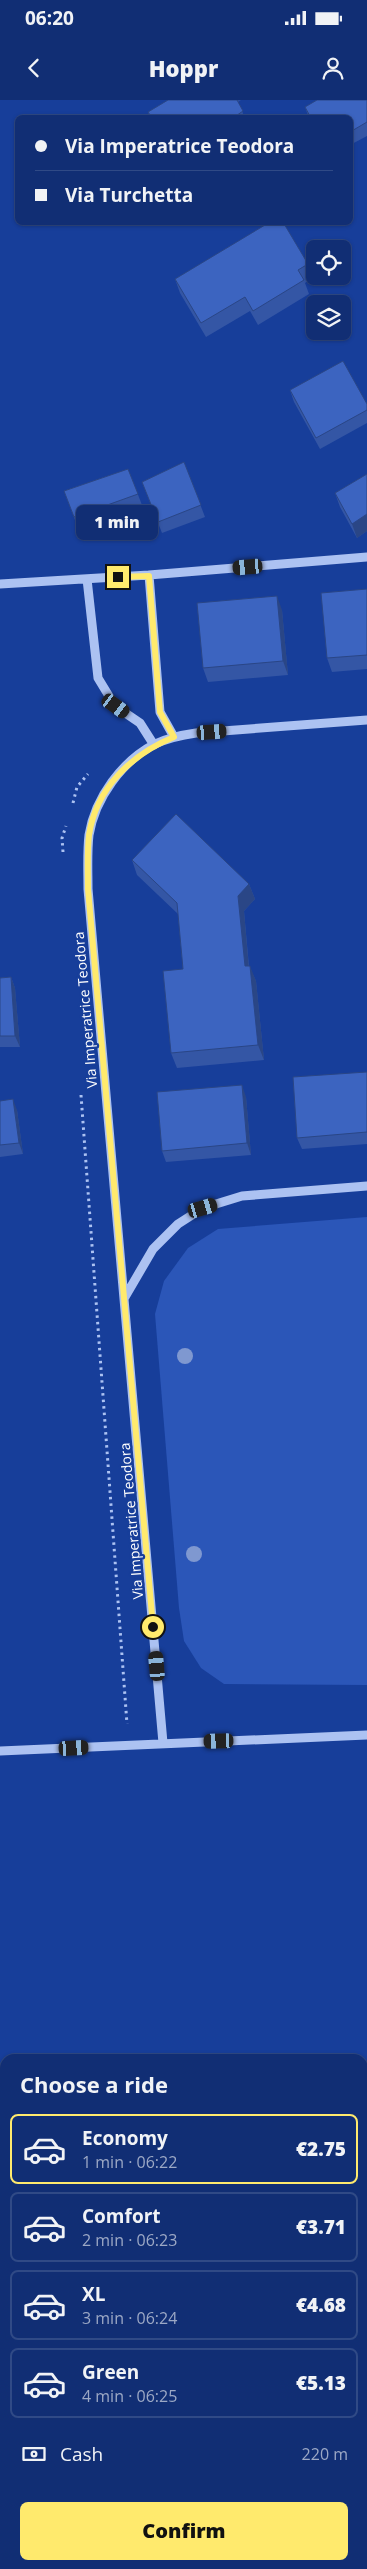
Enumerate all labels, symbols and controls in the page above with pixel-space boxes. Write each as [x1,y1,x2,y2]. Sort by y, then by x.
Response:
text: 06:20 [25,5,74,31]
text: Hoppr [149,53,218,83]
icon: back [20,54,48,82]
icon: person [319,54,347,82]
text: Via Imperatrice Teodora [65,133,294,159]
text: Via Turchetta [65,182,193,208]
map controls [306,240,351,340]
button: locate [306,240,351,285]
button: layers [306,295,351,340]
callout: 1 min [77,504,159,540]
text: 1 min [94,511,140,533]
car [232,558,263,576]
route end [107,566,129,588]
car [99,691,132,721]
car [196,723,227,741]
street label: Via Imperatrice Teodora [69,931,101,1089]
car [186,1197,219,1219]
street label: Via Imperatrice Teodora [115,1442,147,1600]
route start [142,1616,164,1638]
car [148,1650,165,1682]
car [203,1733,234,1749]
car [58,1740,89,1756]
text: Choose a ride [20,2069,168,2099]
text: Economy [82,2125,168,2151]
icon: car [22,2127,67,2172]
text: €2.75 [296,2136,346,2162]
text: 1 min · 06:22 [82,2151,177,2173]
text: Comfort [82,2203,161,2229]
icon: car [22,2205,67,2250]
text: €3.71 [296,2214,346,2240]
text: 2 min · 06:23 [82,2229,177,2251]
text: XL [82,2281,105,2307]
icon: car [22,2283,67,2328]
text: €4.68 [296,2292,346,2318]
text: 3 min · 06:24 [82,2307,177,2329]
text: Green [82,2359,139,2385]
icon: car [22,2361,67,2406]
text: €5.13 [296,2370,346,2396]
text: 4 min · 06:25 [82,2385,177,2407]
icon: cash [20,2440,48,2468]
text: Cash [60,2441,103,2467]
text: 220 m [302,2443,348,2465]
button: Confirm [20,2502,348,2560]

